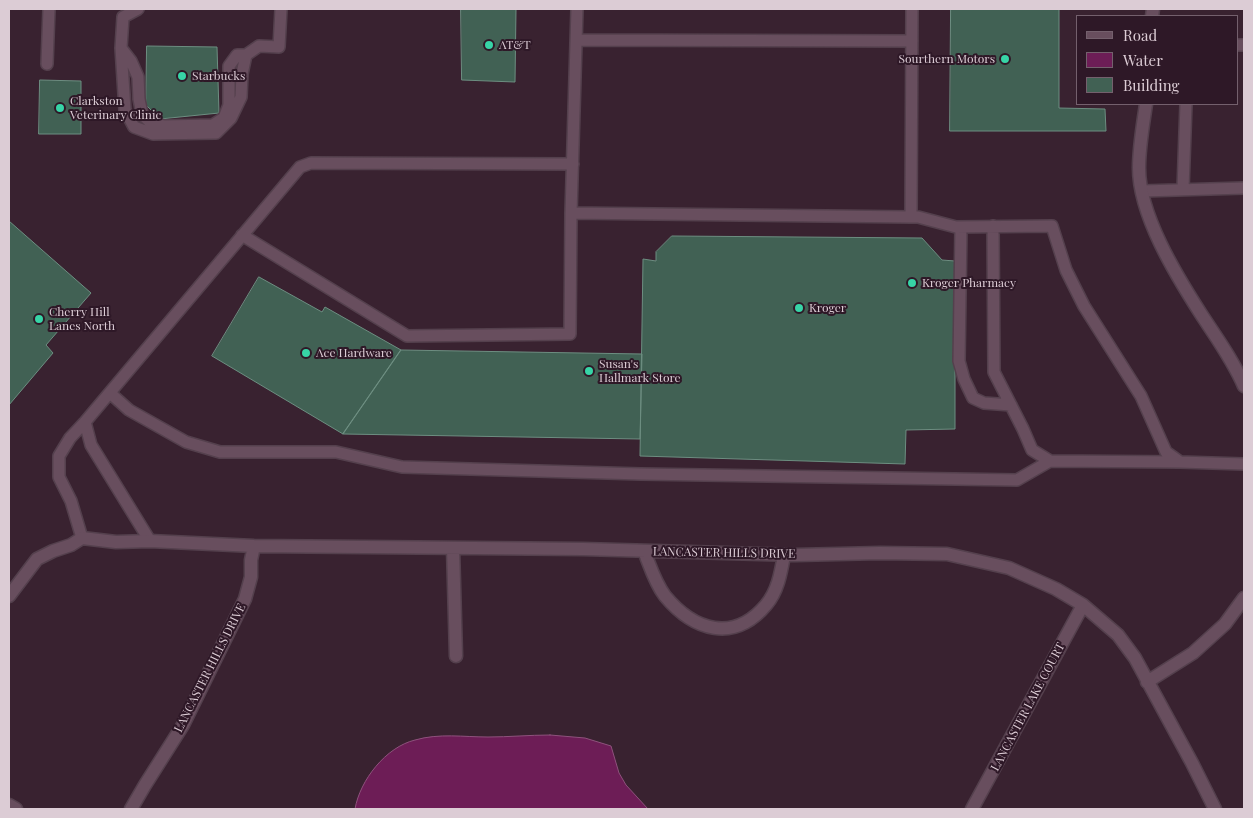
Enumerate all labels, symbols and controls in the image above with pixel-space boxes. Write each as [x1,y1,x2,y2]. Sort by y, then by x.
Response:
legend [1076,15,1238,105]
text: Road [1123,25,1157,45]
place label: AT&T [499,38,531,52]
marker: AT&T [483,39,495,51]
text: Water [1123,50,1163,70]
place label: Sourthern Motors [898,52,995,66]
marker: Sourthern Motors [999,53,1011,65]
place label: Starbucks [192,69,245,83]
marker: Starbucks [176,70,188,82]
text: Building [1123,75,1179,95]
place label: Clarkston Veterinary Clinic [70,94,161,122]
marker: Clarkston Veterinary Clinic [54,102,66,114]
place label: Kroger Pharmacy [922,276,1016,290]
marker: Kroger Pharmacy [906,277,918,289]
place label: Kroger [809,301,846,315]
marker: Kroger [793,302,805,314]
place label: Cherry Hill Lanes North [49,305,115,333]
marker: Cherry Hill Lanes North [33,313,45,325]
place label: Ace Hardware [316,346,392,360]
marker: Ace Hardware [300,347,312,359]
place label: Susan's Hallmark Store [599,357,681,385]
marker: Susan's Hallmark Store [583,365,595,377]
street label: LANCASTER HILLS DRIVE [653,545,795,561]
street label: LANCASTER HILLS DRIVE [171,601,249,735]
street label: LANCASTER LAKE COURT [988,640,1068,774]

